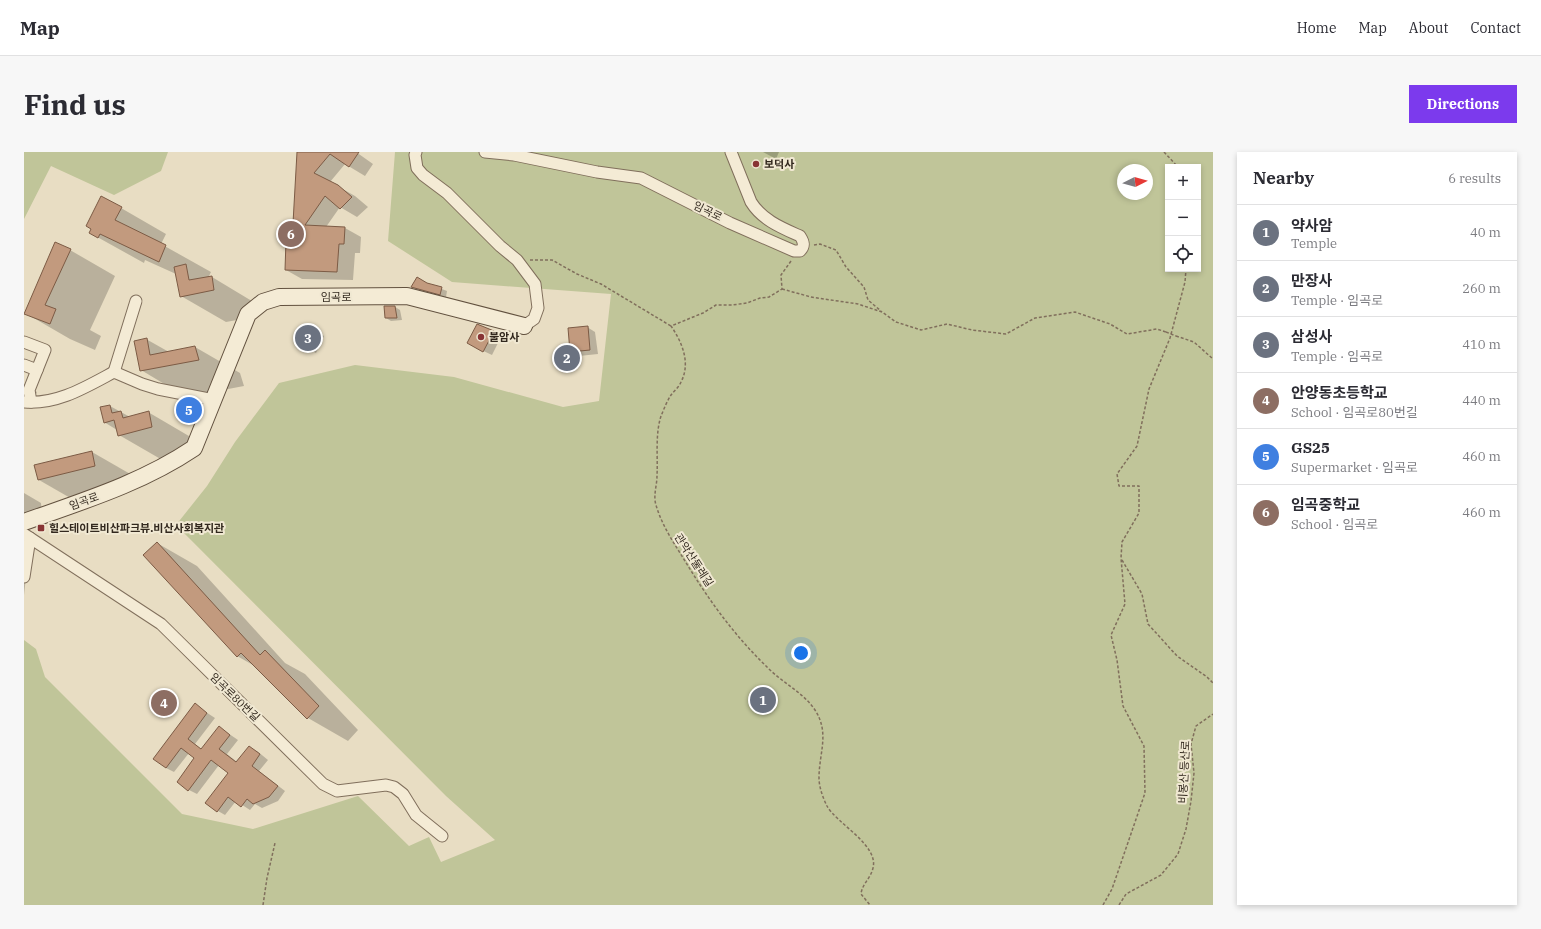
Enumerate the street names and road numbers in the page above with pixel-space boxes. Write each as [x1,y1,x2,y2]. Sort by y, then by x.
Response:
street label: 임곡로 [691,198,725,224]
street label: 임곡로 [321,290,351,304]
street label: 임곡로 [67,489,101,513]
street label: 관악산둘레길 [672,531,716,589]
street label: 임곡로80번길 [207,670,263,724]
street label: 비봉산 등산로 [1175,740,1193,804]

